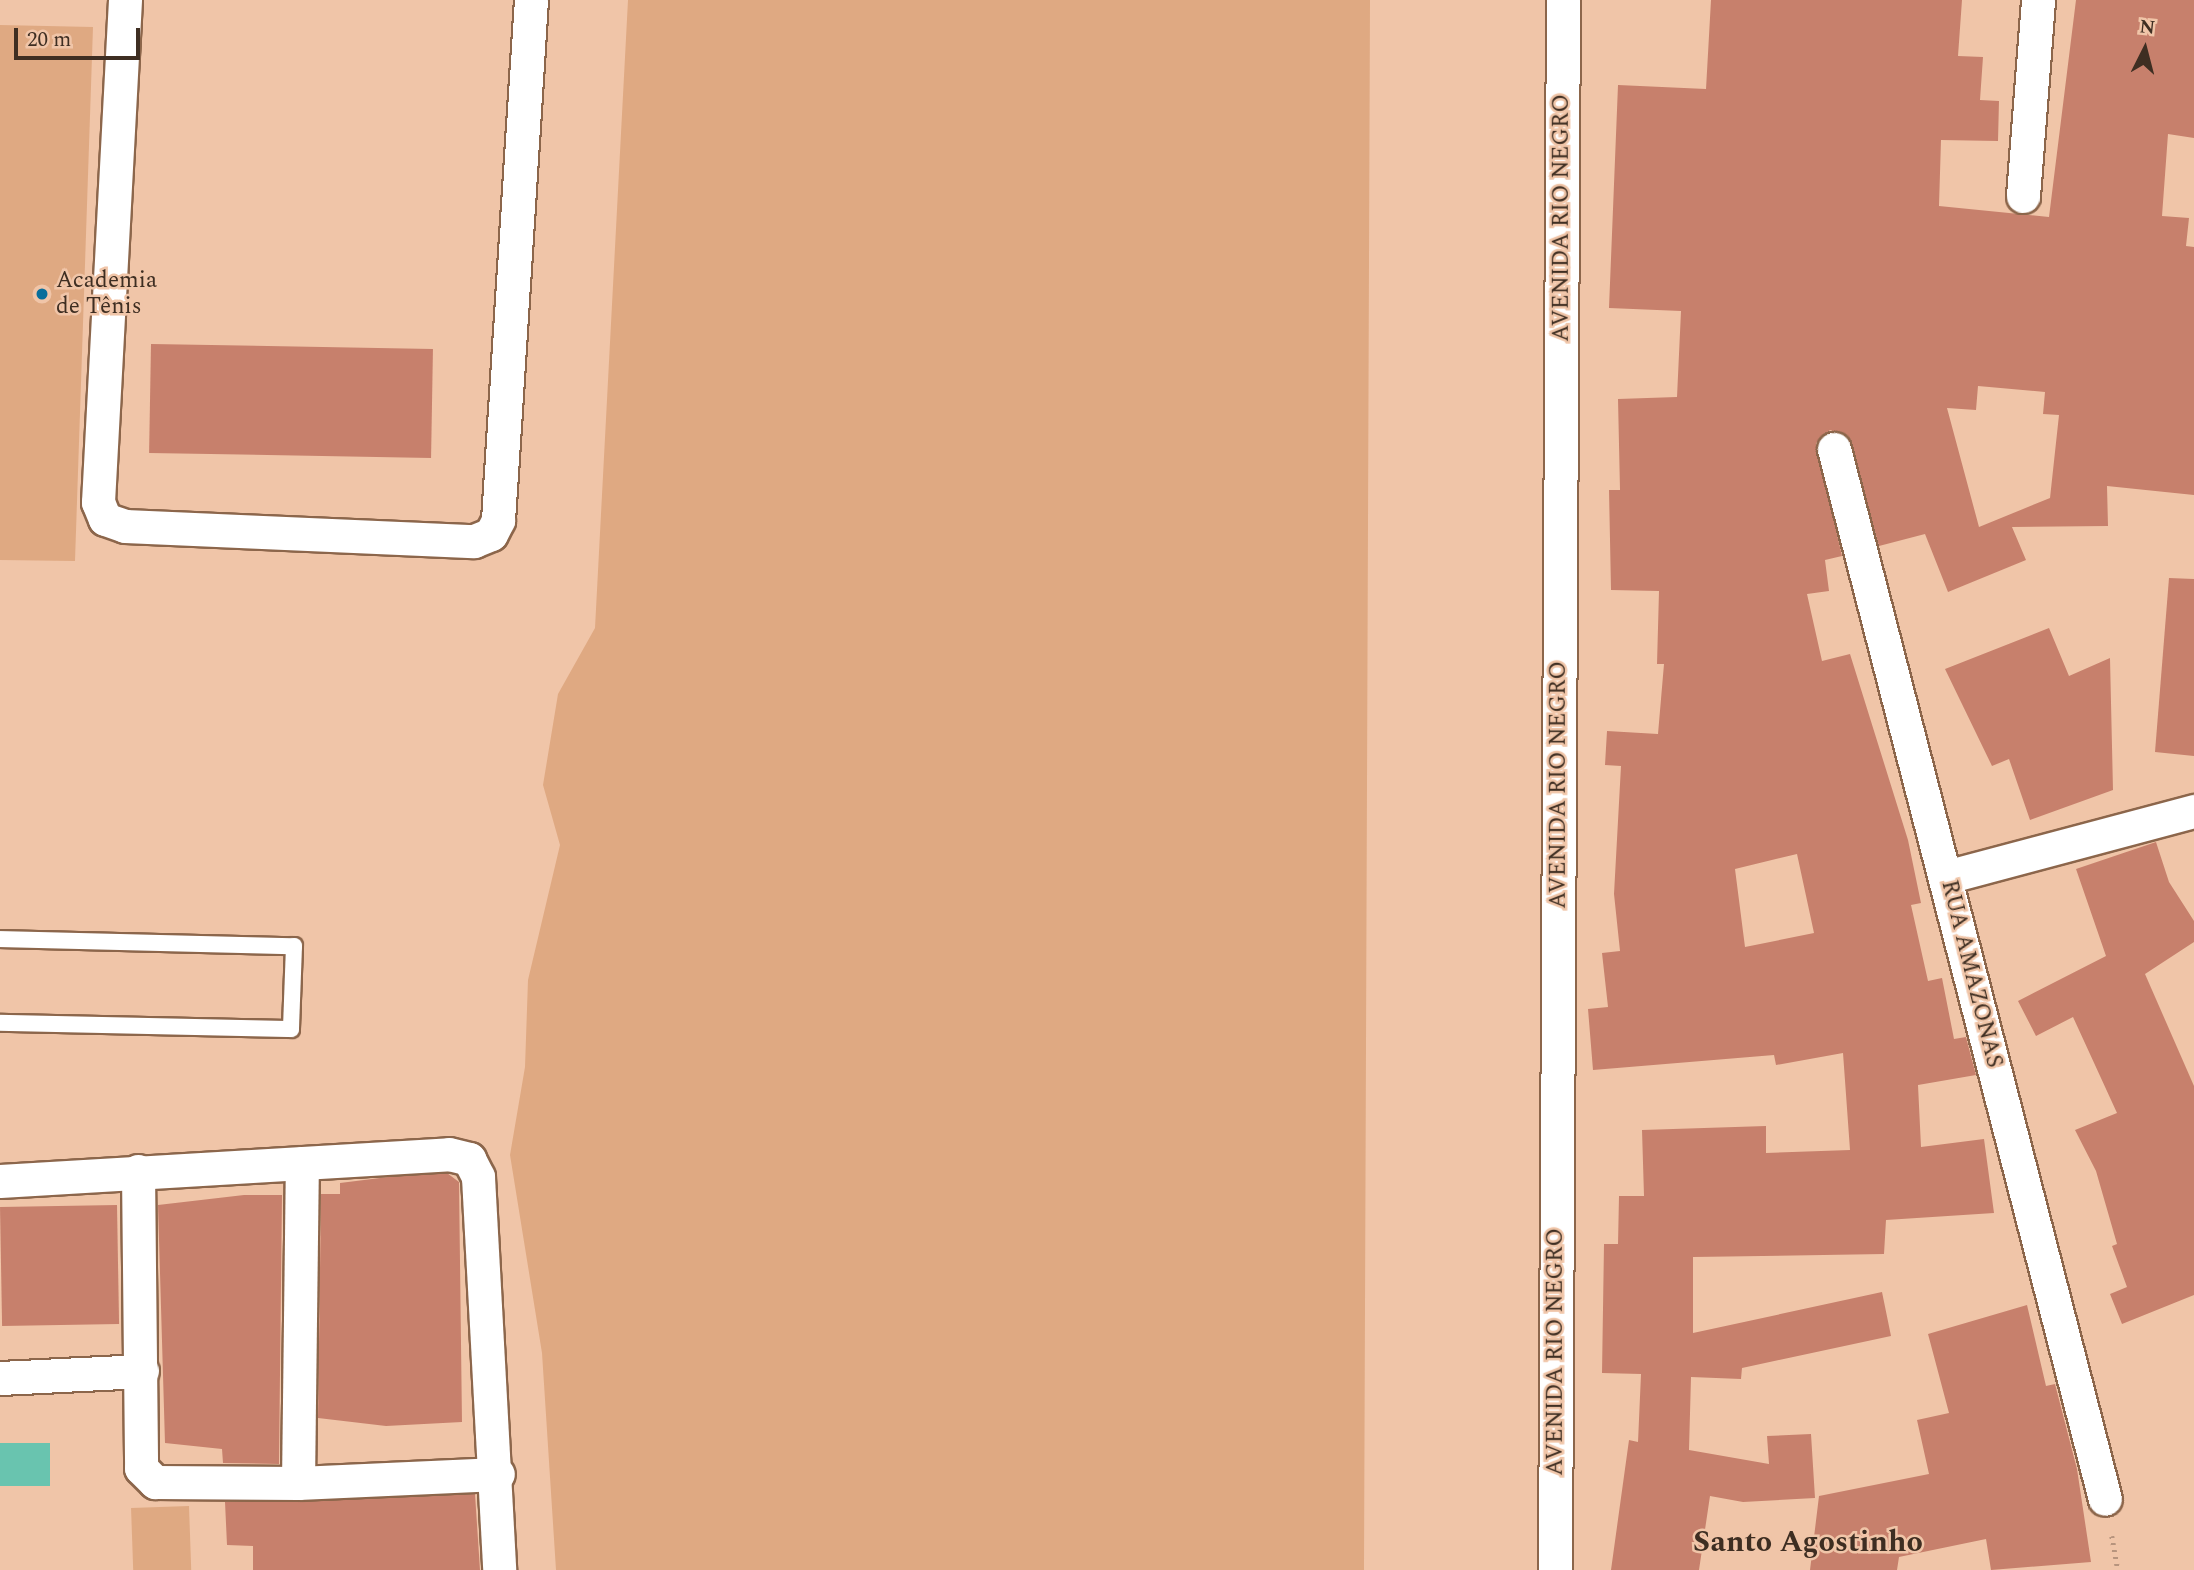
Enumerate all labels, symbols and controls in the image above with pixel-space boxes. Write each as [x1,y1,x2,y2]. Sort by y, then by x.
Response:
text: N [2138,12,2156,43]
scale bar [18,14,144,58]
north arrow [2110,14,2180,84]
text: 20 m [27,24,71,56]
street label: AVENIDA RIO NEGRO [1548,94,1576,342]
place label: Academia de Tênis [56,267,157,321]
marker: Academia de Tênis [34,286,50,302]
street label: AVENIDA RIO NEGRO [1545,661,1573,909]
street label: RUA AMAZONAS [1934,877,2008,1071]
street label: AVENIDA RIO NEGRO [1542,1228,1570,1476]
district label: Santo Agostinho [1693,1524,1923,1560]

